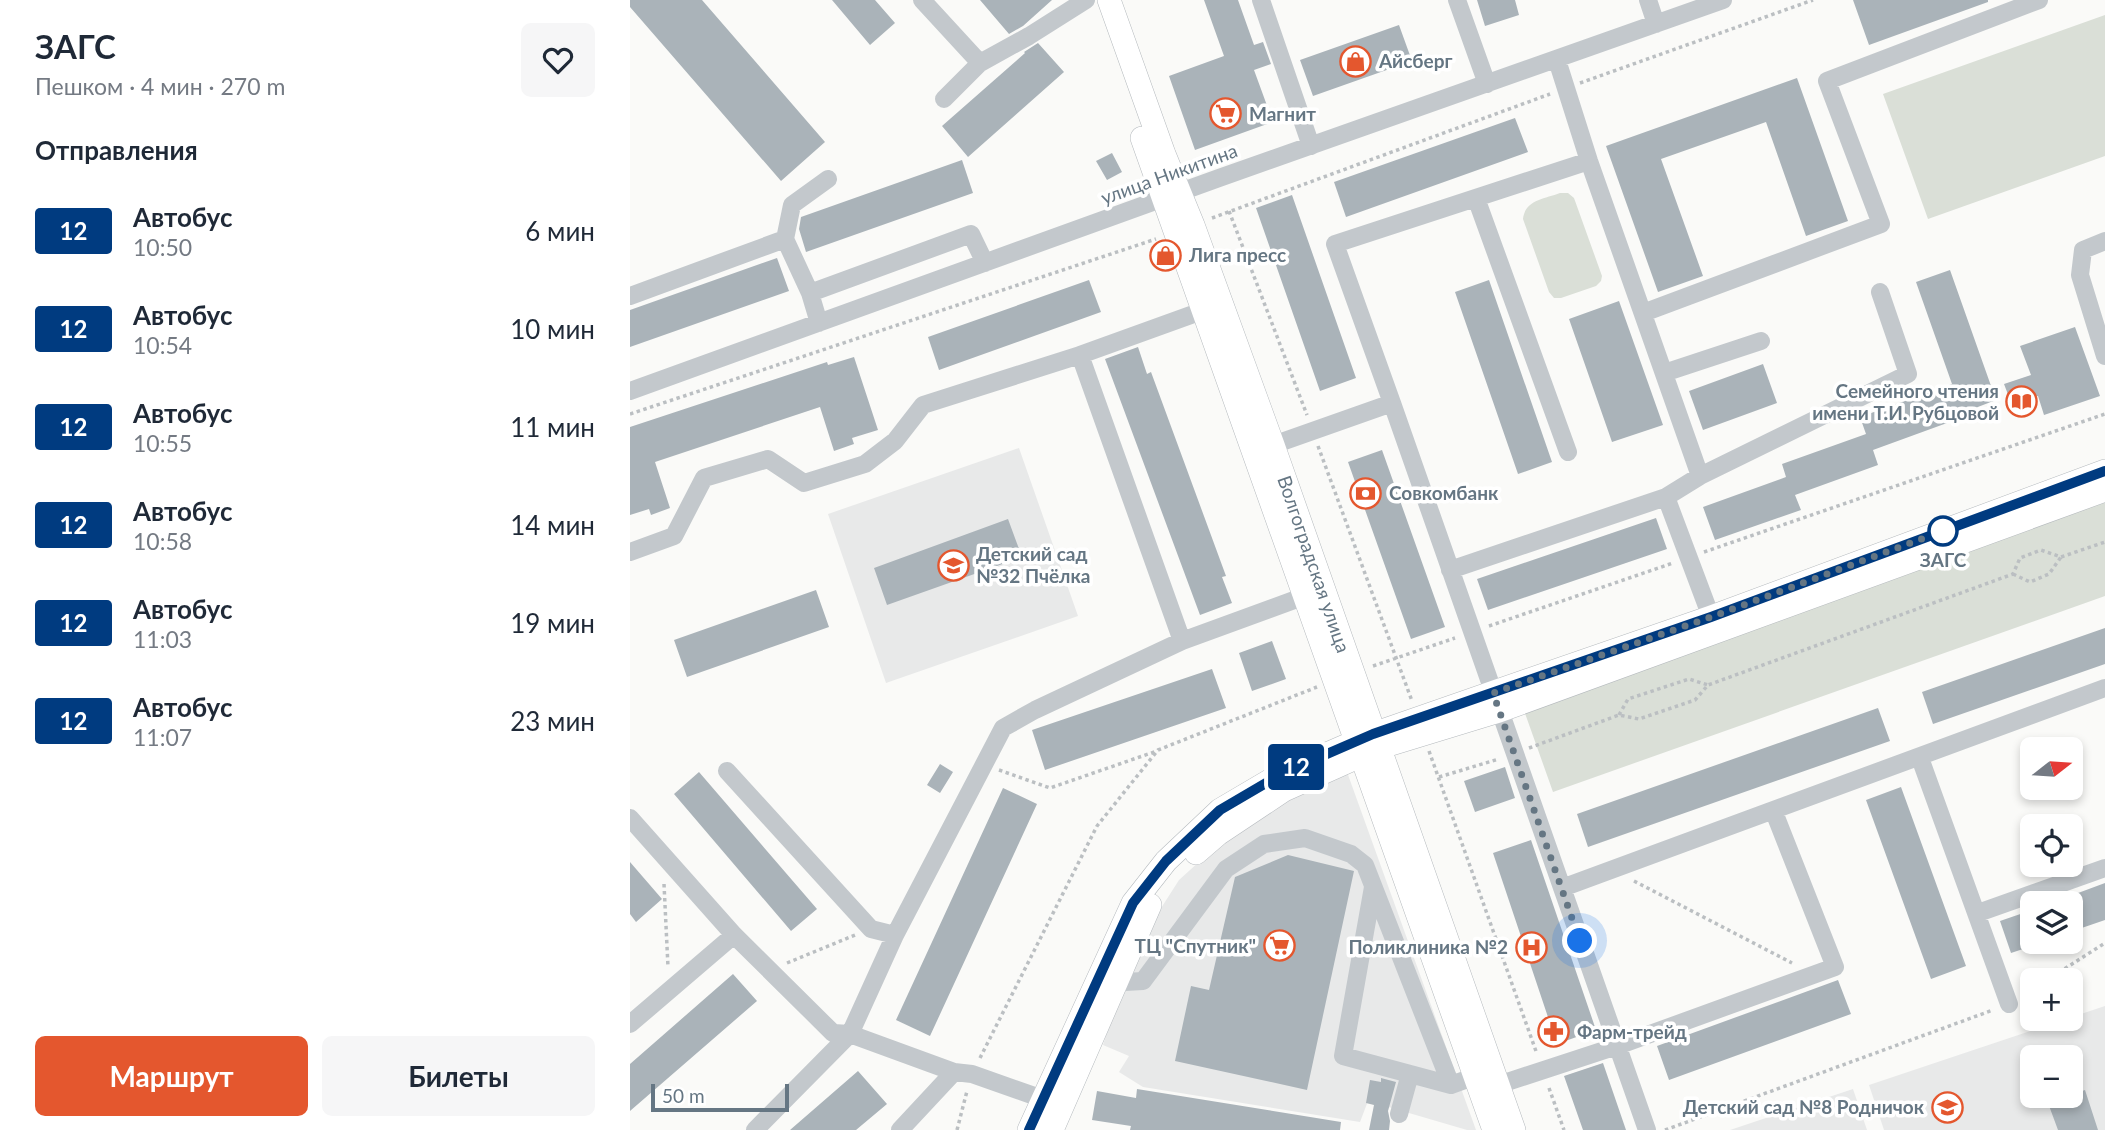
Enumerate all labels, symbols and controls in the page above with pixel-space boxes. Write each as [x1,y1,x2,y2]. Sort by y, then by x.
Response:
button: heart [521,23,595,97]
text: ЗАГС [35,26,116,66]
shop icon: Айсберг [1339,44,1373,78]
place label: Айсберг [1378,49,1452,72]
text: Пешком · 4 мин · 270 m [35,72,285,100]
supermarket icon: Магнит [1209,97,1243,131]
place label: Магнит [1249,102,1316,125]
text: Отправления [35,134,198,166]
street label: улица Никитина [1097,138,1240,209]
text: Автобус [133,201,232,233]
text: 6 мин [525,215,595,247]
text: 12 [60,216,87,245]
text: 10:50 [133,233,192,261]
shop icon: Лига пресс [1149,238,1183,272]
place label: Лига пресс [1188,243,1286,266]
text: Автобус [133,299,232,331]
text: 10 мин [510,313,595,345]
text: 12 [60,314,87,343]
text: 10:54 [133,331,192,359]
place label: Семейного чтения имени Т.И. Рубцовой [1812,379,1999,424]
library icon: Семейного чтения имени Т.И. Рубцовой [2005,385,2039,419]
text: Автобус [133,397,232,429]
text: 11 мин [510,411,595,443]
text: 12 [60,412,87,441]
text: 10:55 [133,429,192,457]
street label: Волгоградская улица [1273,472,1356,655]
bank icon: Совкомбанк [1349,476,1383,510]
place label: Совкомбанк [1389,481,1499,504]
text: Автобус [133,495,232,527]
text: 14 мин [510,509,595,541]
text: 12 [60,510,87,539]
marker: ЗАГС [1928,516,1958,546]
text: 10:58 [133,527,192,555]
place label: Детский сад №32 Пчёлка [976,542,1090,587]
school or university icon: Детский сад №32 Пчёлка [936,548,970,582]
place label: ЗАГС [1920,548,1967,571]
text: Автобус [133,593,232,625]
text: 19 мин [510,607,595,639]
text: 12 [60,608,87,637]
text: 11:03 [133,625,192,653]
text: Автобус [133,691,232,723]
text: 23 мин [510,705,595,737]
text: 12 [60,706,87,735]
text: 11:07 [133,723,192,751]
north arrow [2020,737,2082,800]
map controls [2020,737,2083,1108]
line badge: 12 [1264,744,1328,790]
text: 12 [1282,752,1310,781]
button: locate [2020,814,2083,877]
button: layers [2020,891,2083,954]
your location [1562,923,1597,958]
supermarket icon: ТЦ "Спутник" [1262,929,1296,963]
hospital icon: Поликлиника №2 [1514,930,1548,964]
place label: ТЦ "Спутник" [1135,934,1256,957]
place label: Поликлиника №2 [1348,935,1508,958]
button: + [2020,968,2083,1031]
pharmacy icon: Фарм-трейд [1537,1015,1571,1049]
place label: Фарм-трейд [1577,1020,1687,1043]
button: Маршрут [35,1036,308,1116]
button: Билеты [322,1036,595,1116]
button: − [2020,1045,2083,1108]
scale bar [651,1081,789,1113]
text: 50 m [662,1084,705,1107]
school or university icon: Детский сад №8 Родничок [1930,1090,1964,1124]
place label: Детский сад №8 Родничок [1683,1095,1925,1118]

